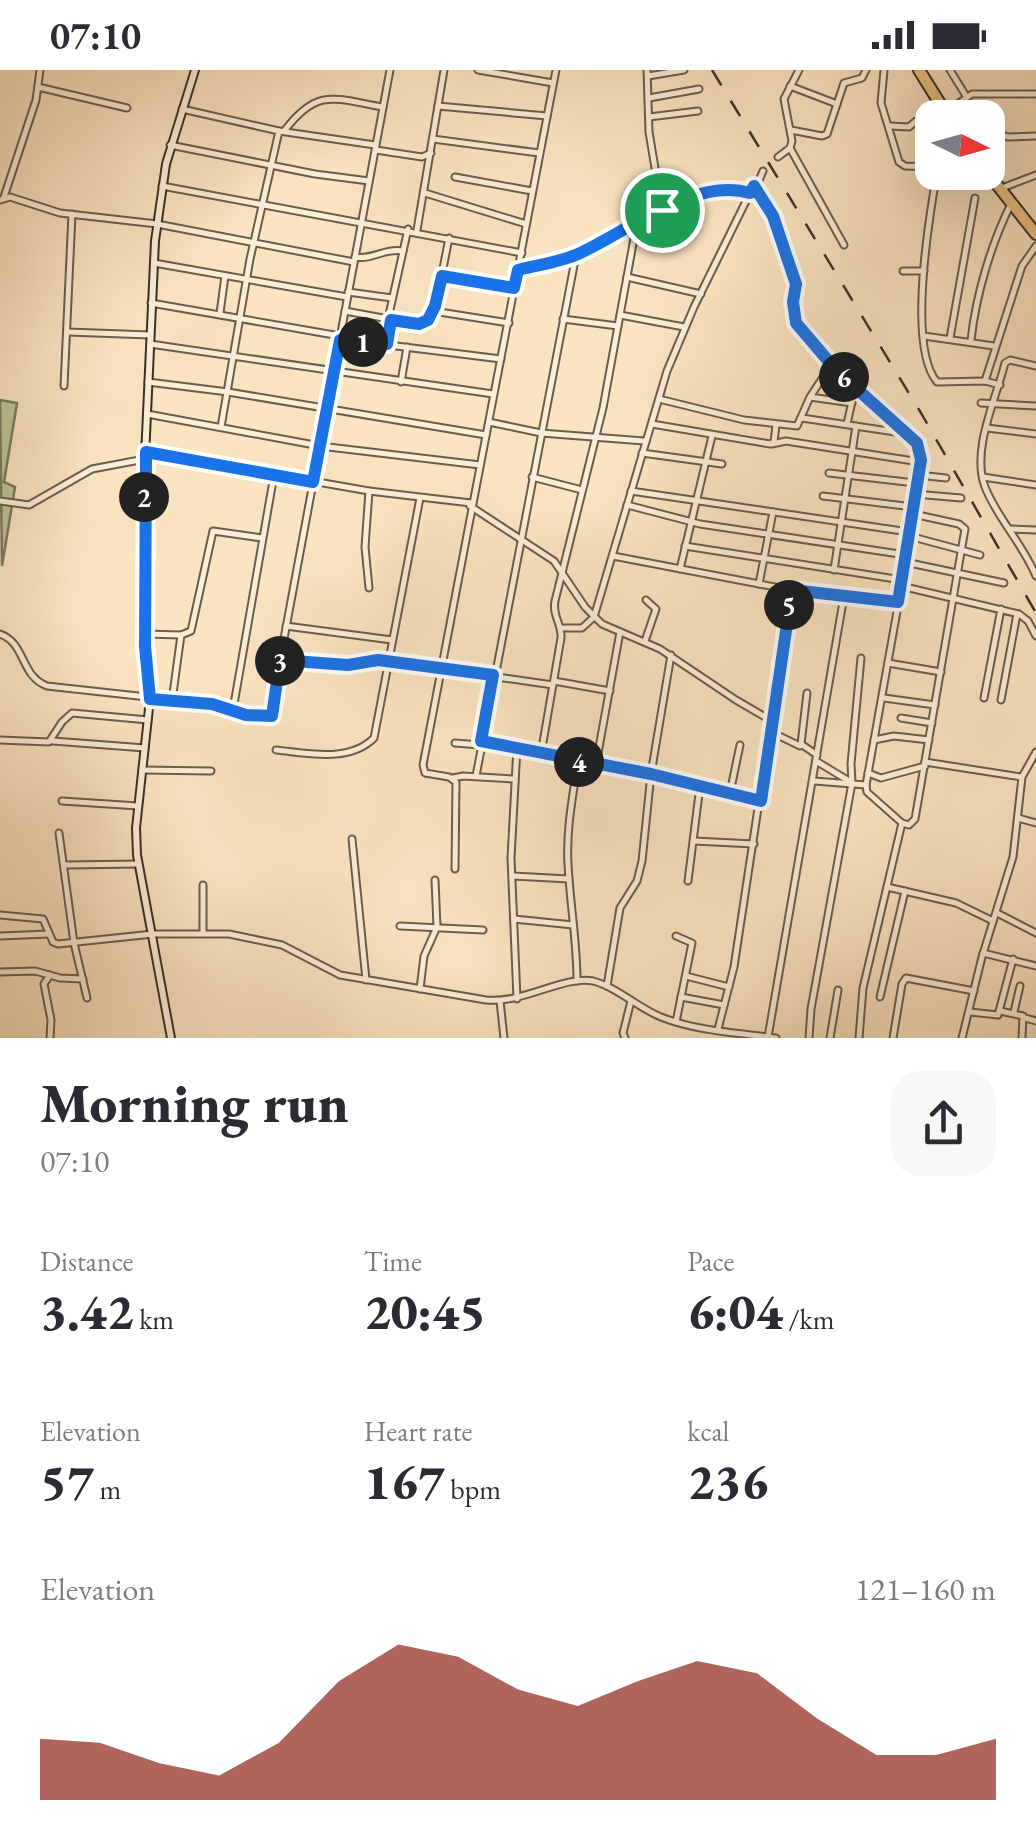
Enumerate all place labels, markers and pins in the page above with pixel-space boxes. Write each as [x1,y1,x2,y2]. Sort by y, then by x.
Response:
pin [620,168,705,253]
pin: 1 [338,317,388,367]
pin: 6 [819,352,869,402]
pin: 2 [119,472,169,522]
pin: 5 [764,580,814,630]
pin: 3 [255,636,305,686]
pin: 4 [554,737,604,787]

